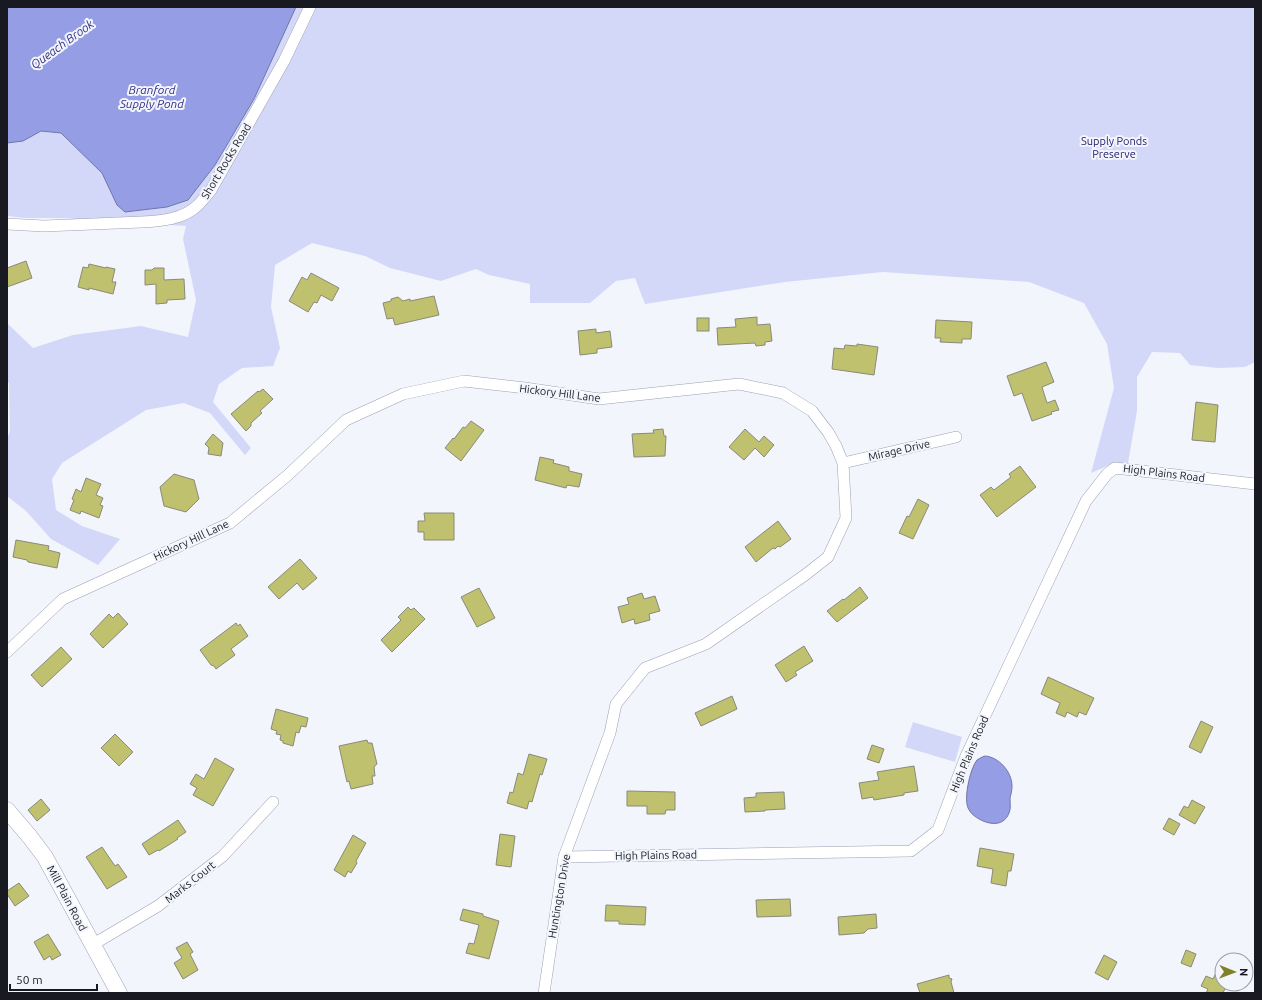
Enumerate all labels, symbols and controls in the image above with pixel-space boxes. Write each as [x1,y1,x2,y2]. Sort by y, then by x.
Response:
water label: Queach Brook [28,16,97,71]
water label: Branford Supply Pond [119,83,184,110]
street label: Short Rocks Road [199,121,253,201]
park label: Supply Ponds Preserve [1081,135,1147,160]
street label: Hickory Hill Lane [519,382,601,404]
street label: Mirage Drive [867,437,931,463]
street label: High Plains Road [1122,462,1206,484]
street label: Hickory Hill Lane [151,517,231,563]
street label: High Plains Road [947,714,991,794]
street label: High Plains Road [615,848,697,862]
street label: Huntington Drive [546,853,572,939]
street label: Marks Court [163,858,218,905]
street label: Mill Plain Road [45,863,89,933]
north arrow [1214,952,1254,992]
scale bar [10,966,97,992]
text: N [1238,968,1250,976]
text: 50 m [16,973,43,986]

